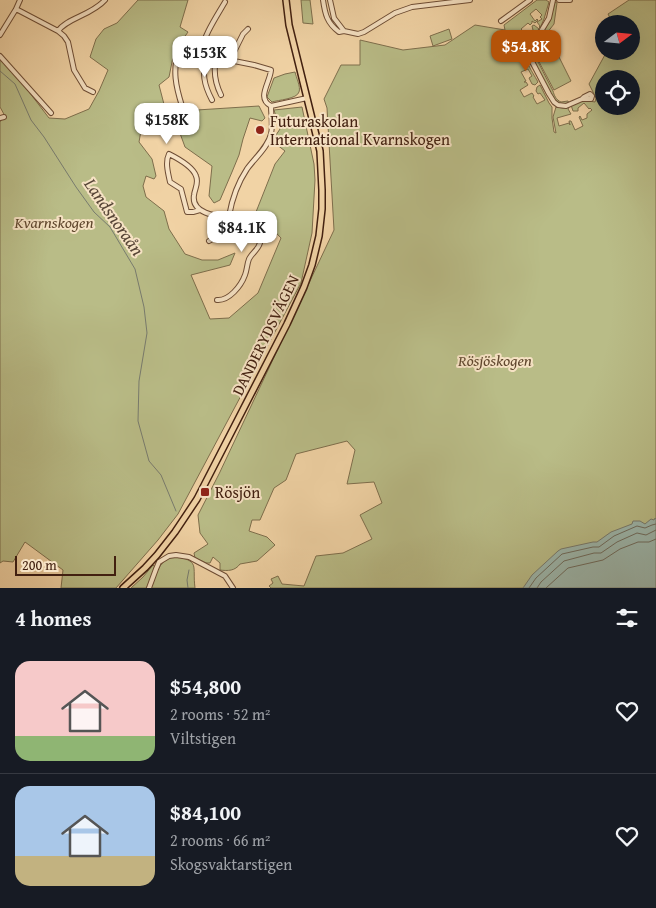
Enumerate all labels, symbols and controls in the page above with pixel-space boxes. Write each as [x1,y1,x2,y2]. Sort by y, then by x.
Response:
north arrow [595,15,640,60]
map controls [595,15,640,115]
pin: $54.8K [485,30,567,72]
text: $54.8K [502,34,550,58]
pin: $153K [170,36,240,78]
text: $153K [183,40,227,64]
button: locate [595,70,640,115]
pin: $158K [132,102,202,145]
text: $158K [145,107,189,131]
place label: Futuraskolan International Kvarnskogen [270,109,450,151]
marker: Futuraskolan International Kvarnskogen [254,124,266,136]
water label: Landsnoraån [77,172,151,261]
park label: Kvarnskogen [13,210,94,234]
pin: $84.1K [201,210,283,253]
text: $84.1K [218,215,266,239]
street label: DANDERYDSVÄGEN [225,270,305,399]
park label: Rösjöskogen [457,348,532,372]
place label: Rösjön [215,480,260,504]
marker: Rösjön [199,486,211,498]
scale bar [15,553,116,576]
text: 200 m [22,555,57,575]
text: 4 homes [15,603,91,634]
icon: filters [613,604,641,632]
text: $54,800 [170,671,241,702]
icon: home [55,681,115,741]
icon: heart [613,697,641,725]
text: 2 rooms · 52 m² [170,702,270,726]
text: Viltstigen [170,726,236,750]
text: $84,100 [170,797,241,828]
icon: home [55,806,115,866]
icon: heart [613,822,641,850]
text: 2 rooms · 66 m² [170,828,270,852]
text: Skogsvaktarstigen [170,852,292,876]

